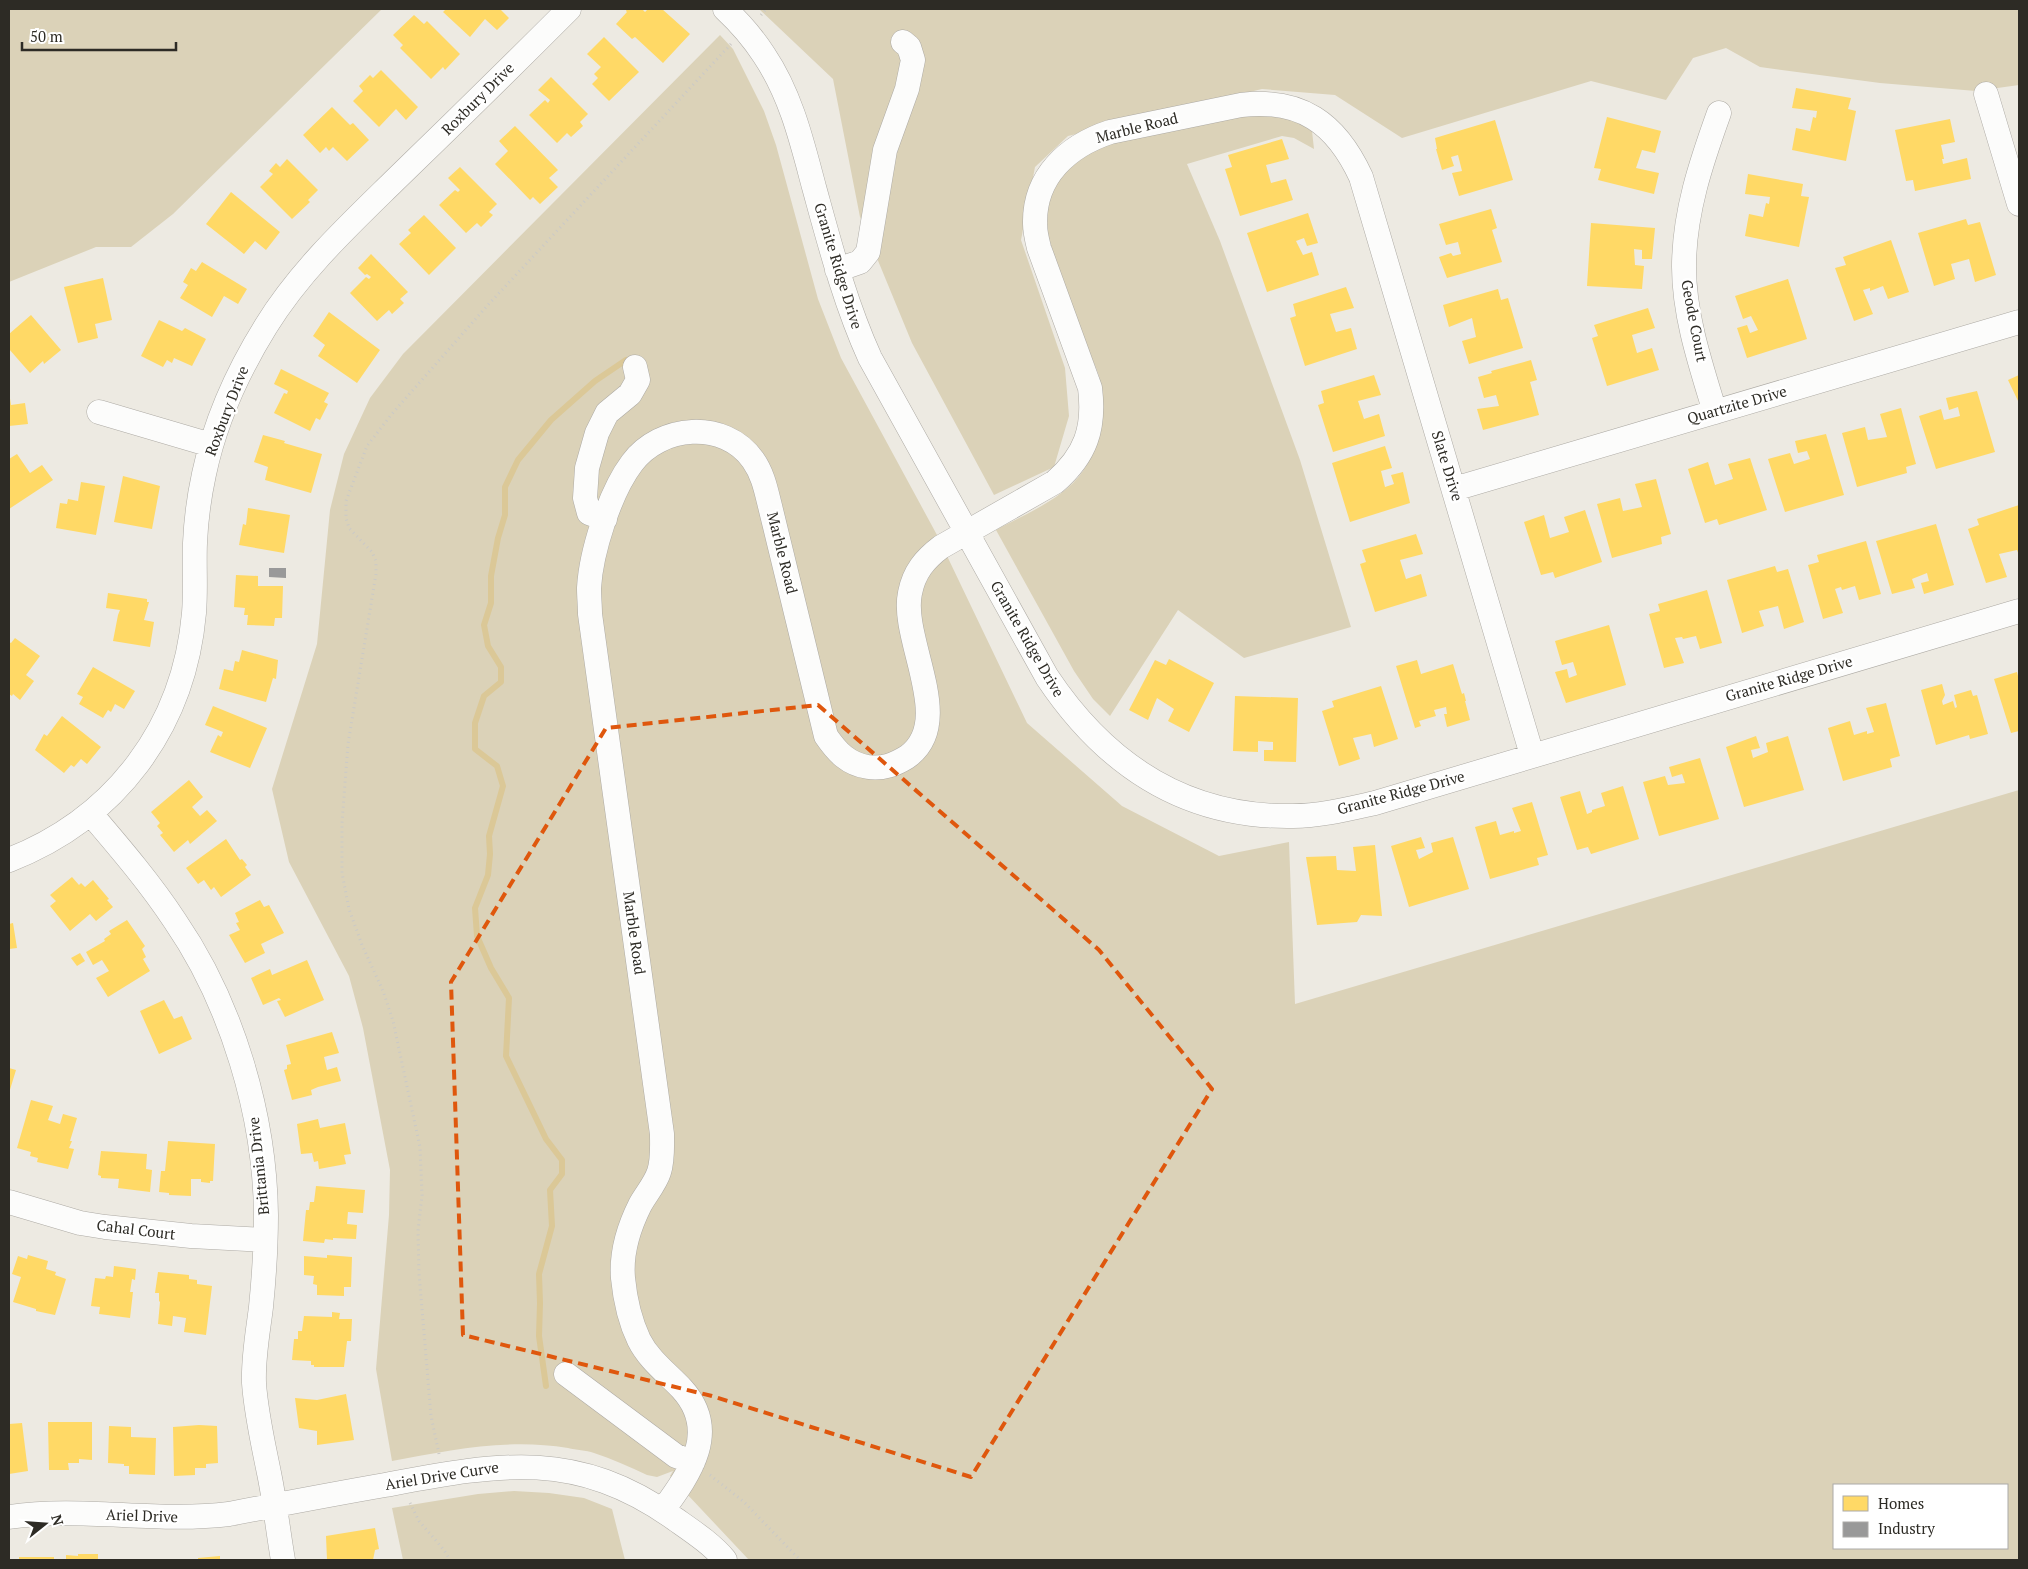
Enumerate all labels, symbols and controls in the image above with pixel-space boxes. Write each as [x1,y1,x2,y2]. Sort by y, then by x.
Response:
scale bar [22,20,176,52]
text: 50 m [30,26,63,46]
street label: Roxbury Drive [437,58,518,139]
street label: Marble Road [1094,107,1180,147]
street label: Granite Ridge Drive [810,200,868,331]
street label: Geode Court [1677,278,1713,364]
street label: Roxbury Drive [200,363,252,459]
street label: Quartzite Drive [1684,380,1789,428]
street label: Slate Drive [1428,428,1468,503]
street label: Marble Road [763,510,803,596]
street label: Granite Ridge Drive [986,577,1069,700]
street label: Granite Ridge Drive [1723,650,1854,706]
street label: Granite Ridge Drive [1335,765,1467,819]
street label: Marble Road [619,890,651,976]
street label: Brittania Drive [243,1116,273,1216]
street label: Cahal Court [96,1214,177,1244]
street label: Ariel Drive Curve [384,1456,500,1494]
legend [1833,1484,2008,1549]
text: Homes [1878,1493,1924,1513]
north arrow [20,1499,70,1549]
street label: Ariel Drive [106,1504,178,1526]
text: N [47,1512,69,1528]
text: Industry [1878,1518,1935,1538]

